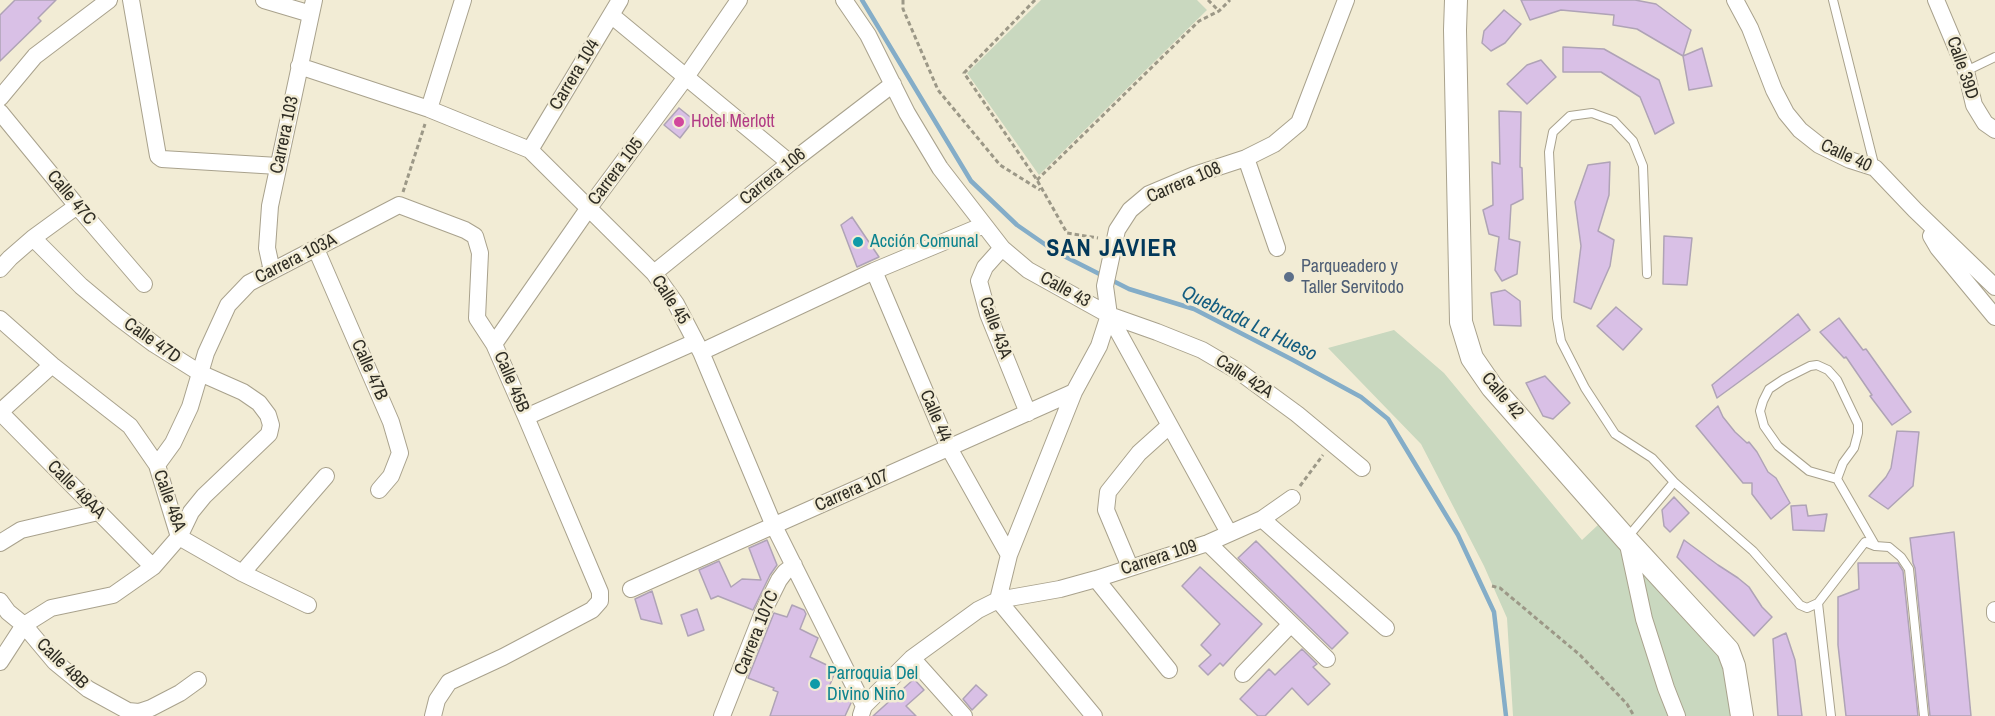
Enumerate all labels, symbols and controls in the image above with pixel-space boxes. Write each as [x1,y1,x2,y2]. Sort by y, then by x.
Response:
street label: Calle 39D [1941,34,1983,102]
street label: Carrera 104 [545,36,605,114]
street label: Carrera 103 [266,94,304,176]
place label: Hotel Merlott [691,111,775,133]
marker: Hotel Merlott [672,115,686,129]
street label: Carrera 105 [584,134,648,210]
street label: Calle 40 [1817,135,1875,177]
street label: Carrera 106 [736,144,810,210]
street label: Carrera 108 [1144,158,1224,208]
street label: Calle 47C [42,166,100,230]
street label: Carrera 103A [252,229,340,289]
place label: Acción Comunal [870,231,978,253]
marker: Acción Comunal [851,235,865,249]
district label: SAN JAVIER [1046,236,1178,264]
place label: Parqueadero y Taller Servitodo [1301,256,1404,298]
street label: Calle 43 [1036,267,1094,313]
marker: Parqueadero y Taller Servitodo [1282,270,1296,284]
street label: Calle 45 [646,271,694,329]
water label: Quebrada La Hueso [1177,281,1321,367]
street label: Calle 43A [974,294,1016,362]
street label: Calle 47D [119,314,185,368]
street label: Calle 47B [346,336,392,404]
street label: Calle 45B [489,348,533,416]
street label: Calle 42A [1211,351,1277,403]
street label: Calle 42 [1476,368,1528,424]
street label: Calle 44 [914,387,956,445]
street label: Calle 48AA [42,456,110,524]
street label: Carrera 107 [812,465,892,517]
street label: Calle 48A [148,467,190,535]
street label: Carrera 109 [1118,536,1200,580]
street label: Carrera 107C [730,588,784,678]
street label: Calle 48B [31,634,93,694]
place label: Parroquia Del Divino Niño [827,663,918,706]
marker: Parroquia Del Divino Niño [808,677,822,691]

